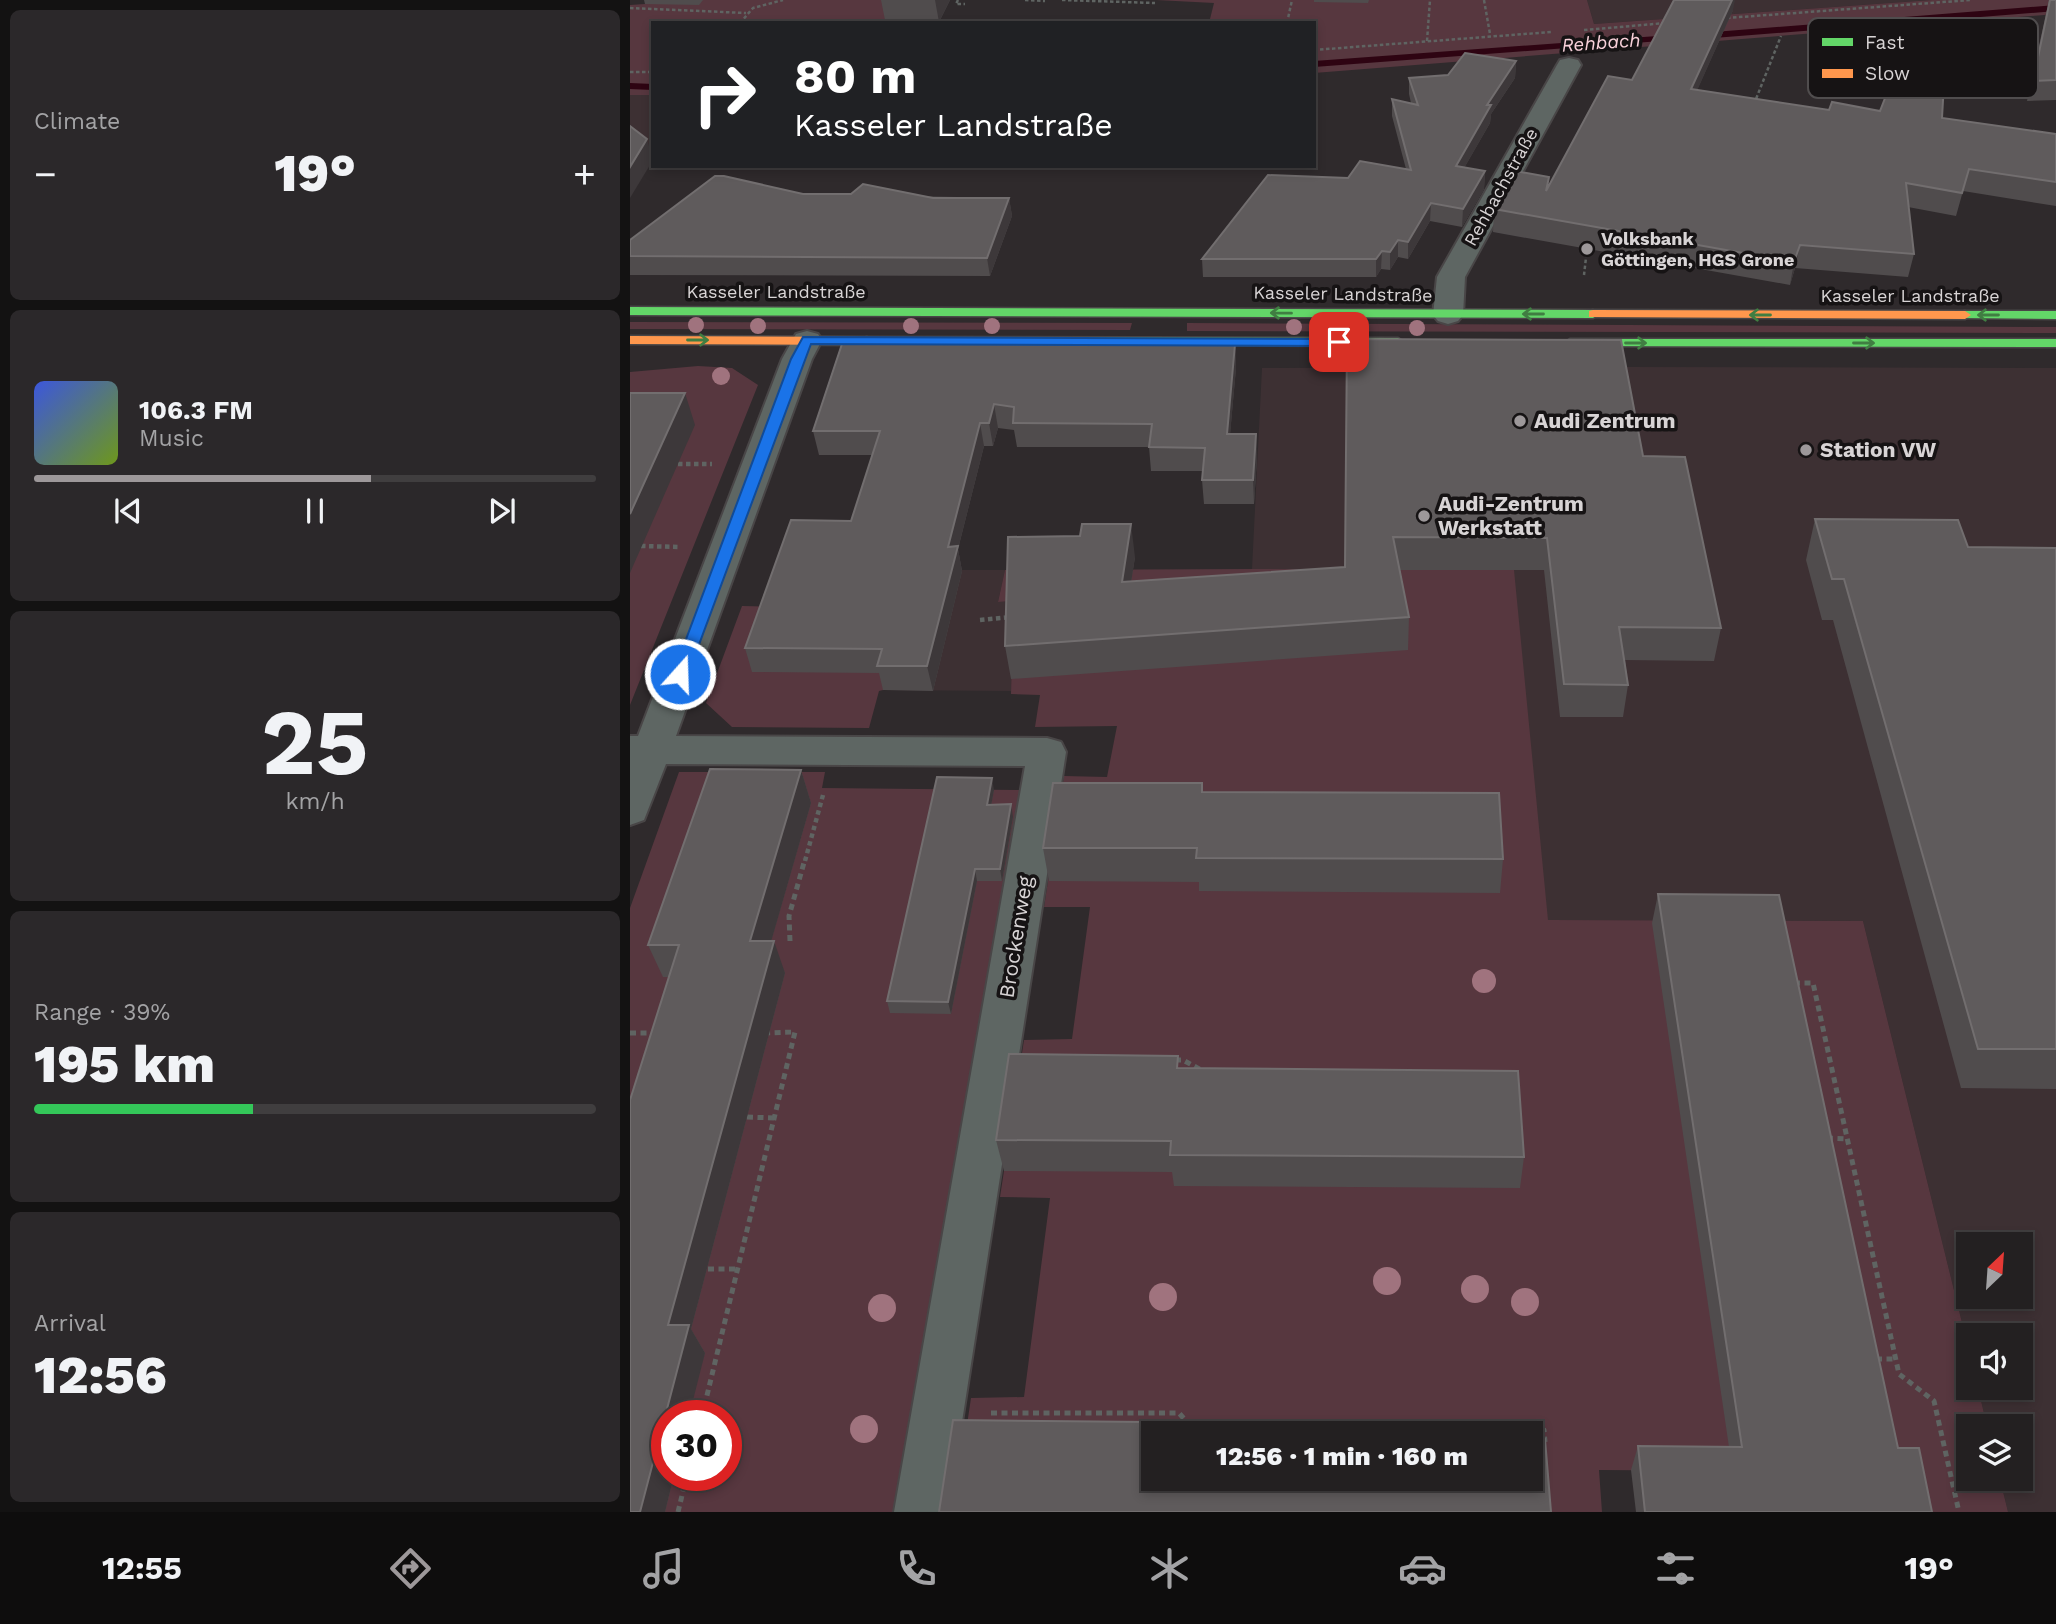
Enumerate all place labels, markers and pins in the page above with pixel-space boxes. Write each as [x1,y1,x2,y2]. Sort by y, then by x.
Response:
place label: Volksbank Göttingen, HGS Grone [1601,228,1794,270]
marker: Volksbank Göttingen, HGS Grone [1579,241,1595,257]
pin [1309,312,1369,372]
place label: Audi Zentrum [1534,408,1676,433]
marker: Audi Zentrum [1512,413,1528,429]
place label: Station VW [1820,437,1936,462]
marker: Station VW [1798,442,1814,458]
place label: Audi-Zentrum Werkstatt [1438,491,1584,540]
marker: Audi-Zentrum Werkstatt [1416,508,1432,524]

